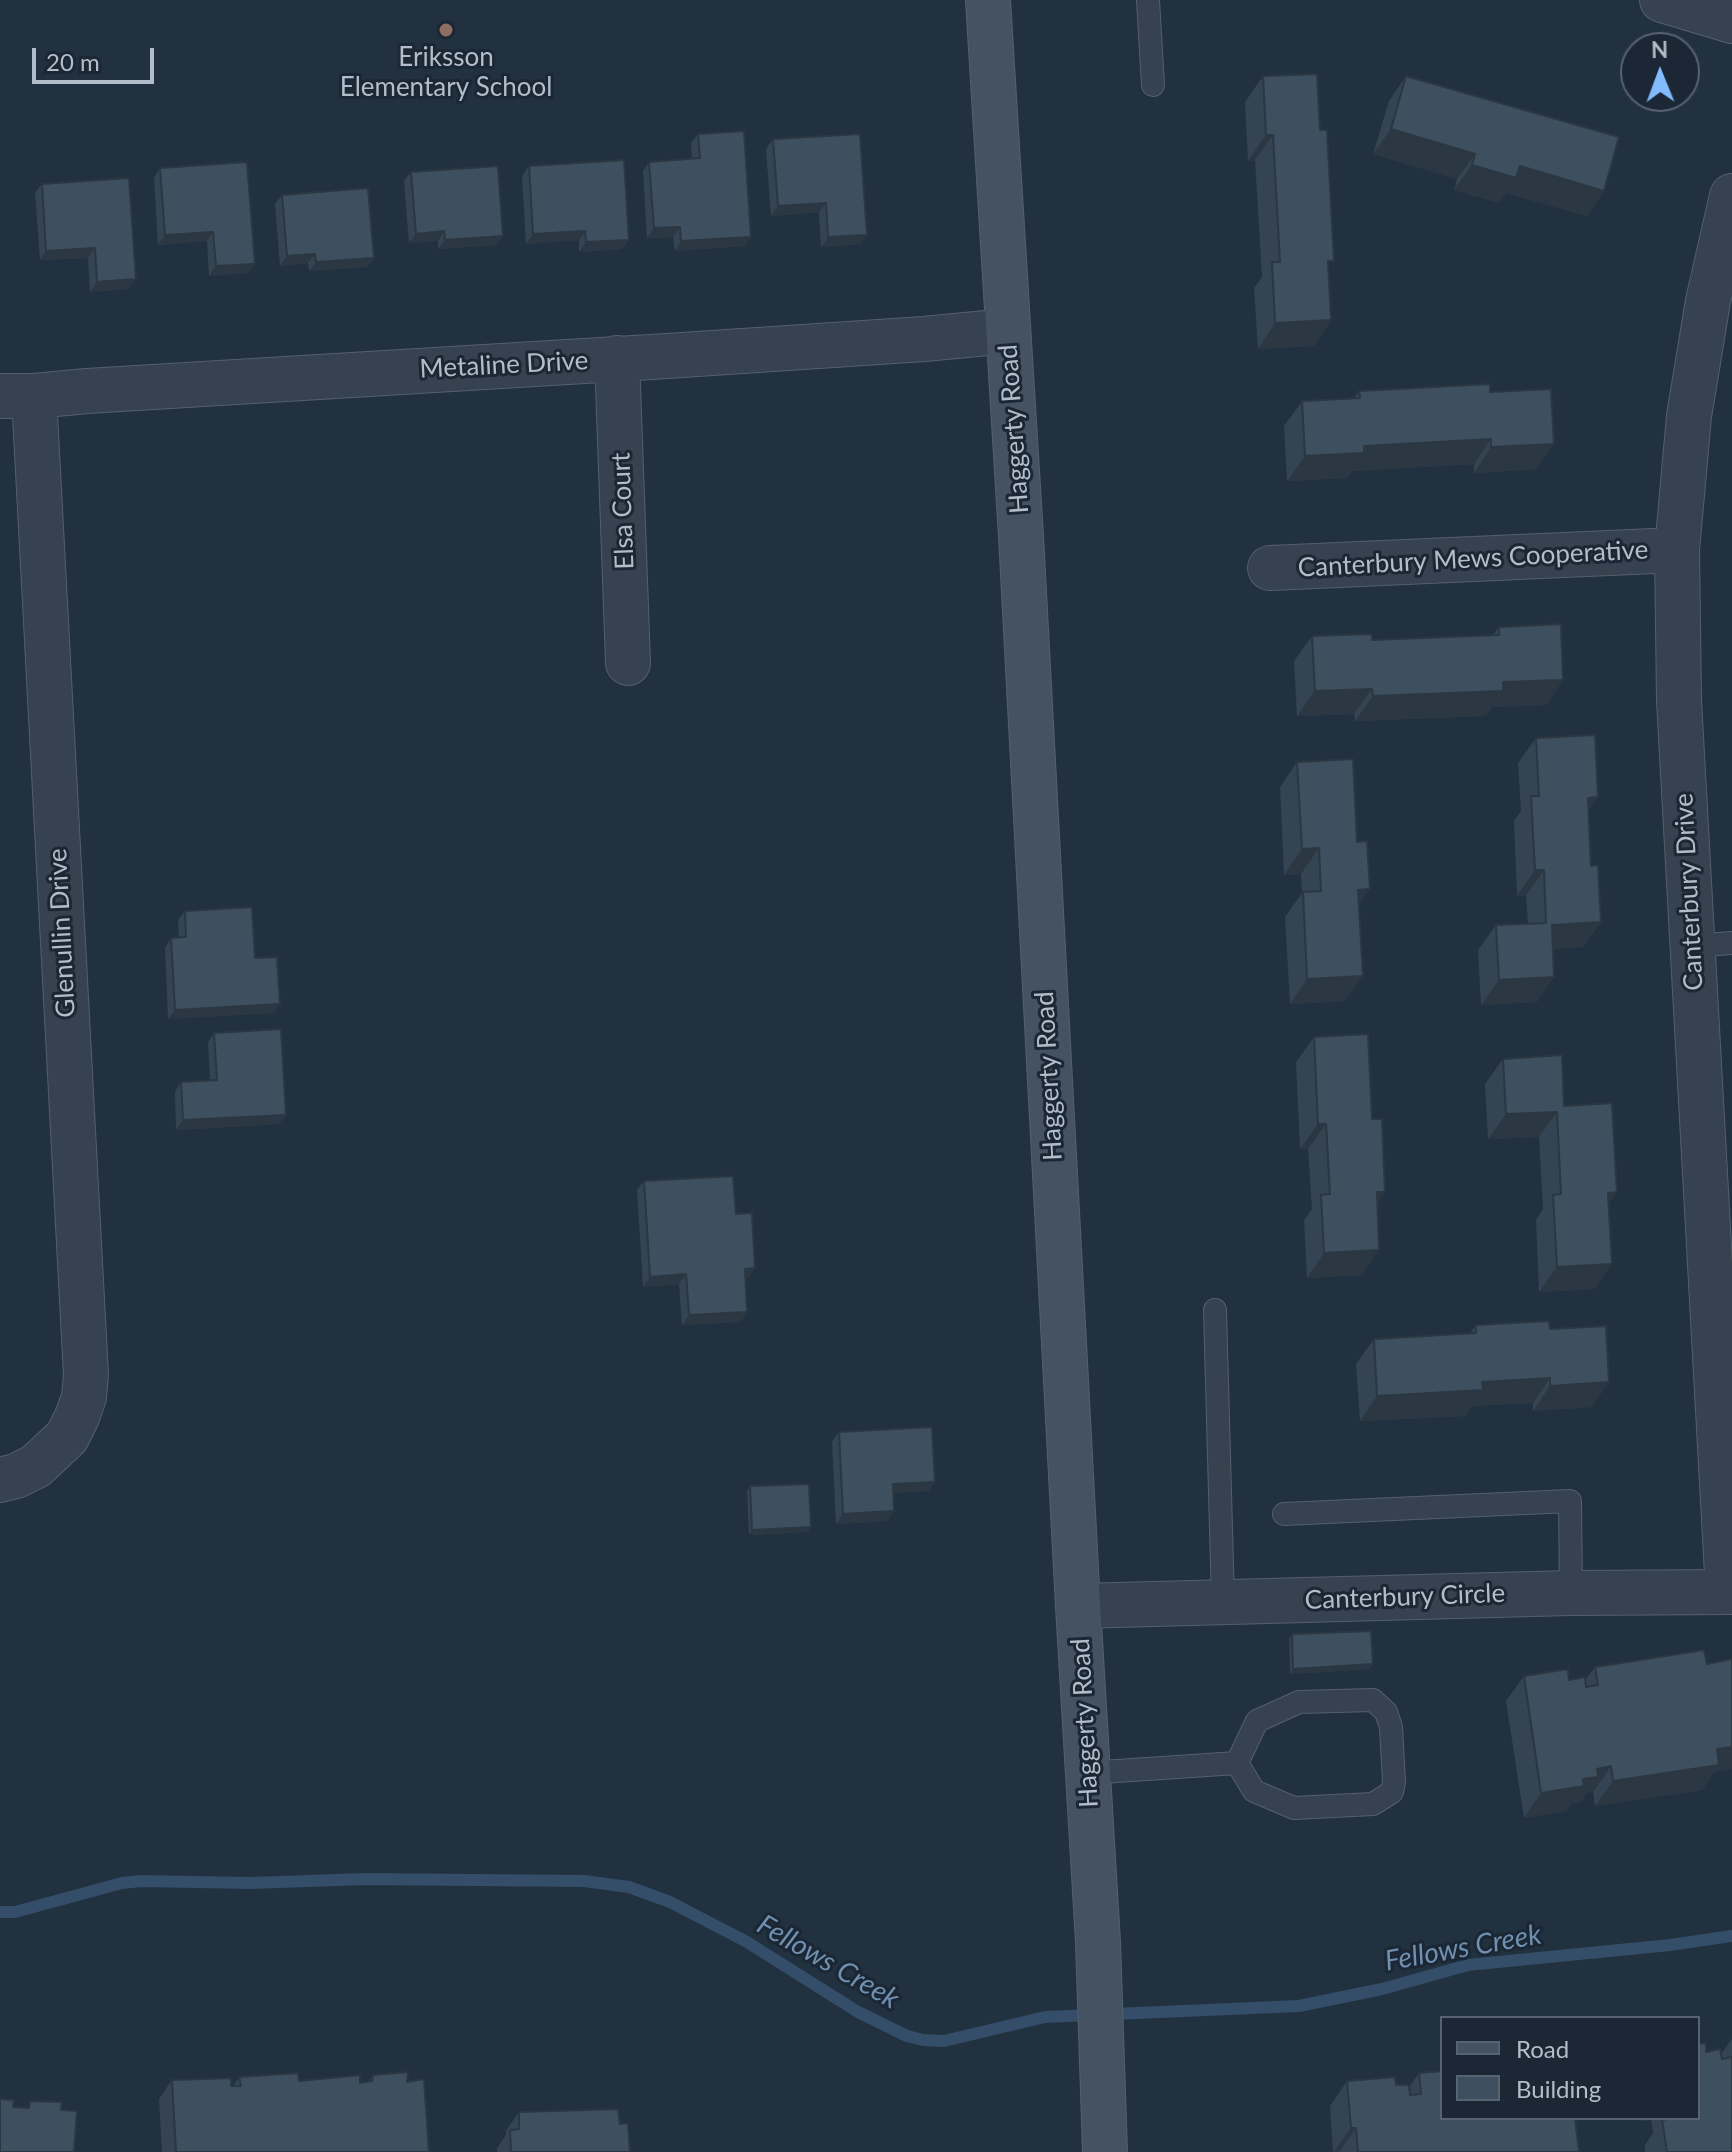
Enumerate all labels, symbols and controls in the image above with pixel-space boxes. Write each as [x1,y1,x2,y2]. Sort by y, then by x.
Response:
marker: Eriksson Elementary School [437,21,455,39]
scale bar [36,32,158,82]
north arrow [1620,32,1700,112]
text: N [1651,36,1668,63]
place label: Eriksson Elementary School [340,42,552,104]
text: 20 m [46,47,100,76]
street label: Haggerty Road [993,343,1035,515]
street label: Metaline Drive [419,345,589,385]
street label: Elsa Court [605,452,641,570]
street label: Canterbury Mews Cooperative [1297,534,1649,584]
street label: Canterbury Drive [1668,793,1710,991]
street label: Glenullin Drive [42,848,82,1018]
street label: Haggerty Road [1029,991,1069,1161]
street label: Canterbury Circle [1304,1578,1506,1616]
street label: Haggerty Road [1065,1638,1105,1808]
water label: Fellows Creek [751,1908,905,2016]
water label: Fellows Creek [1382,1918,1544,1978]
legend [1440,2016,1700,2120]
text: Road [1516,2034,1569,2063]
text: Building [1516,2074,1601,2103]

